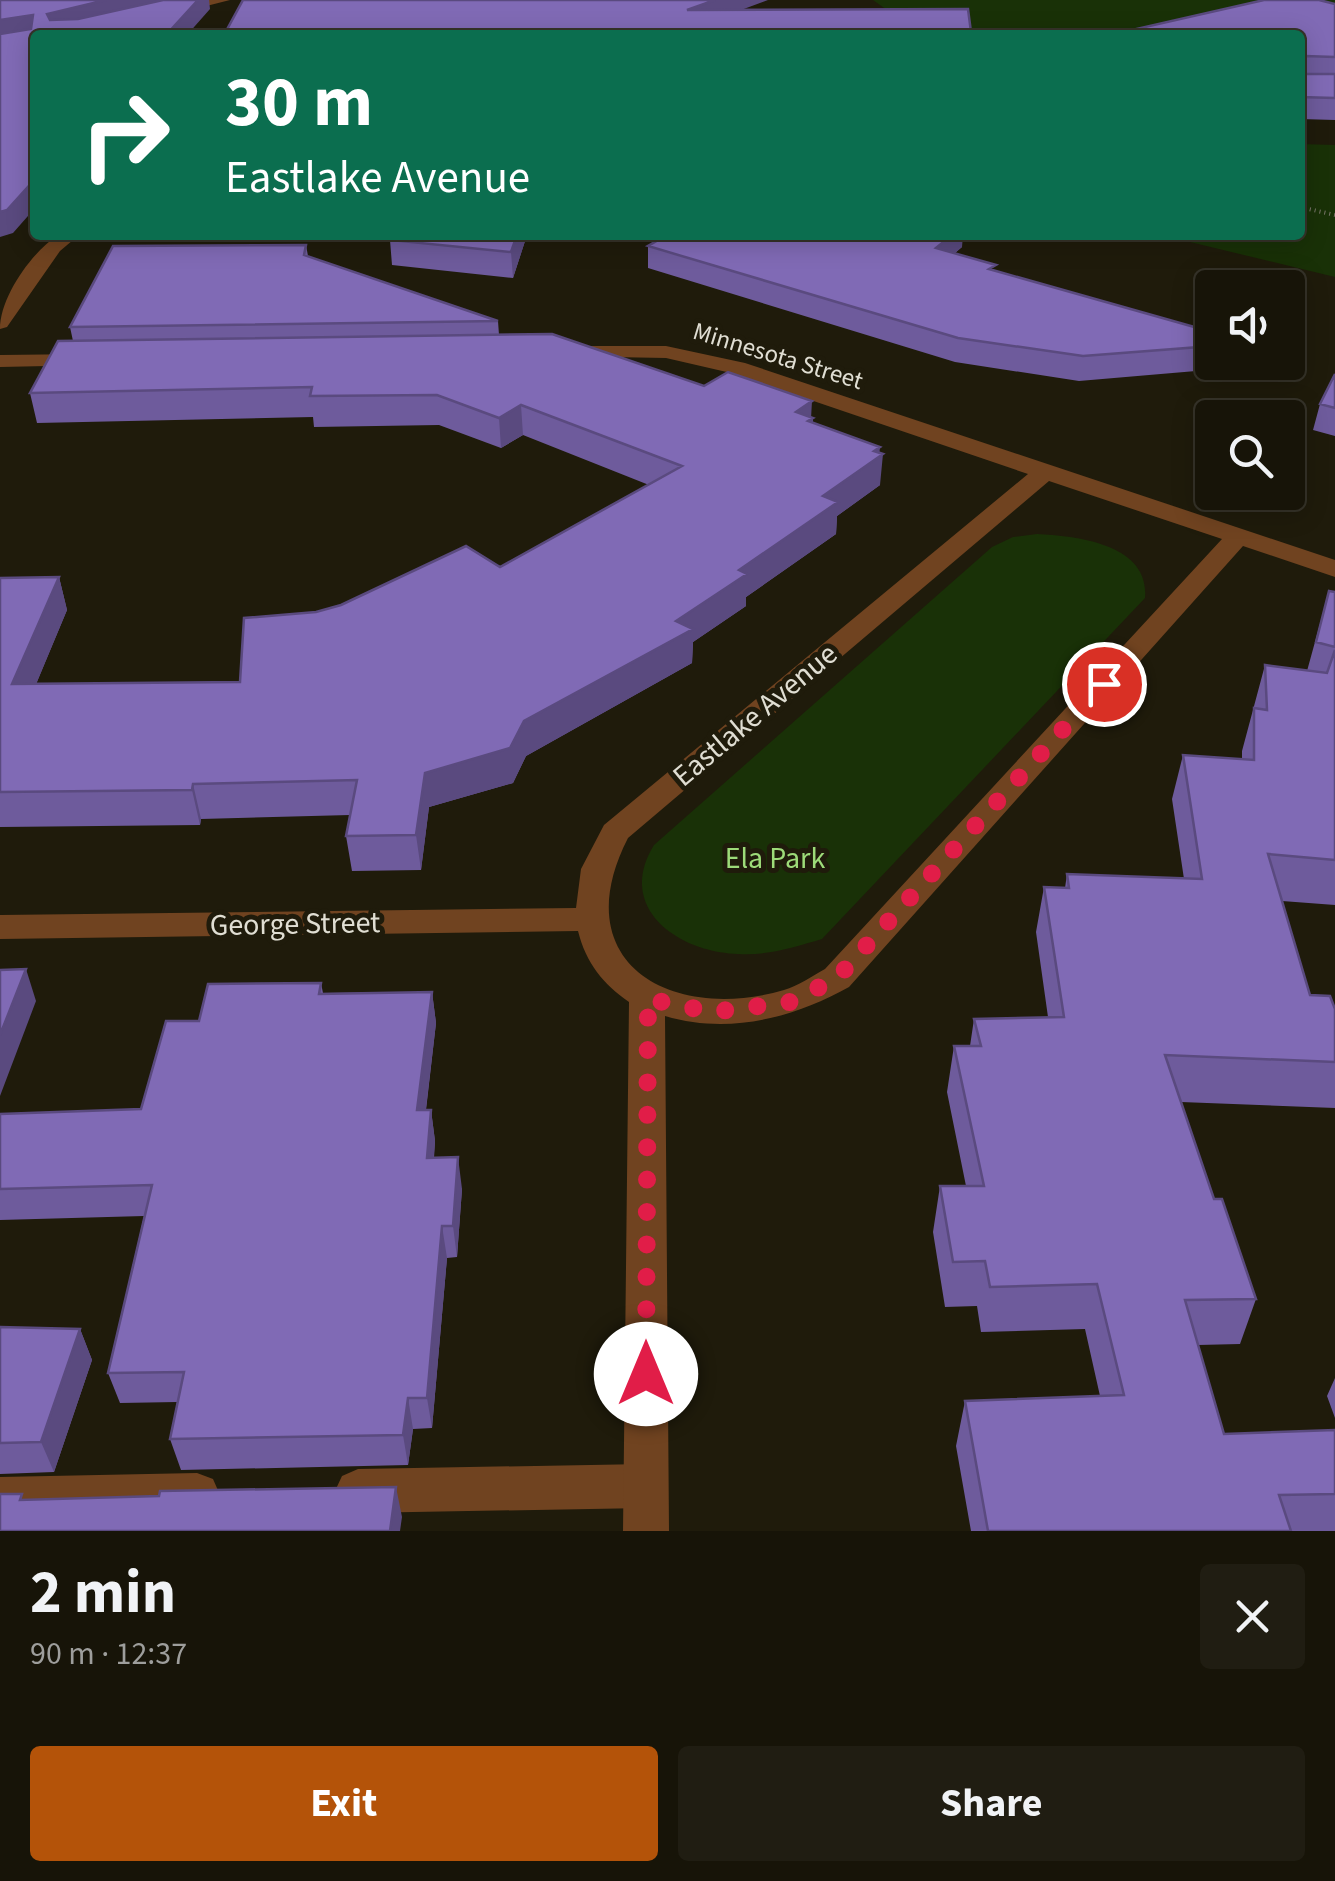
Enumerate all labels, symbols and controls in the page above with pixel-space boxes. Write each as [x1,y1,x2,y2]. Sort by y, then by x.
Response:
text: 30 m [225,53,373,153]
icon: right [60,70,190,200]
text: Eastlake Avenue [225,146,530,210]
map controls [1195,270,1305,510]
button: sound [1195,270,1305,380]
street label: Minnesota Street [689,313,868,399]
button: search [1195,400,1305,510]
street label: Eastlake Avenue [663,633,847,797]
pin [1062,642,1147,727]
icon: arrive [1077,657,1132,712]
park label: Ela Park [725,837,825,880]
street label: George Street [209,901,381,947]
position arrow [594,1322,698,1426]
text: 2 min [30,1551,176,1636]
button: close [1200,1564,1305,1669]
text: 90 m · 12:37 [30,1631,187,1677]
button: Exit [30,1746,658,1861]
button: Share [678,1746,1305,1861]

